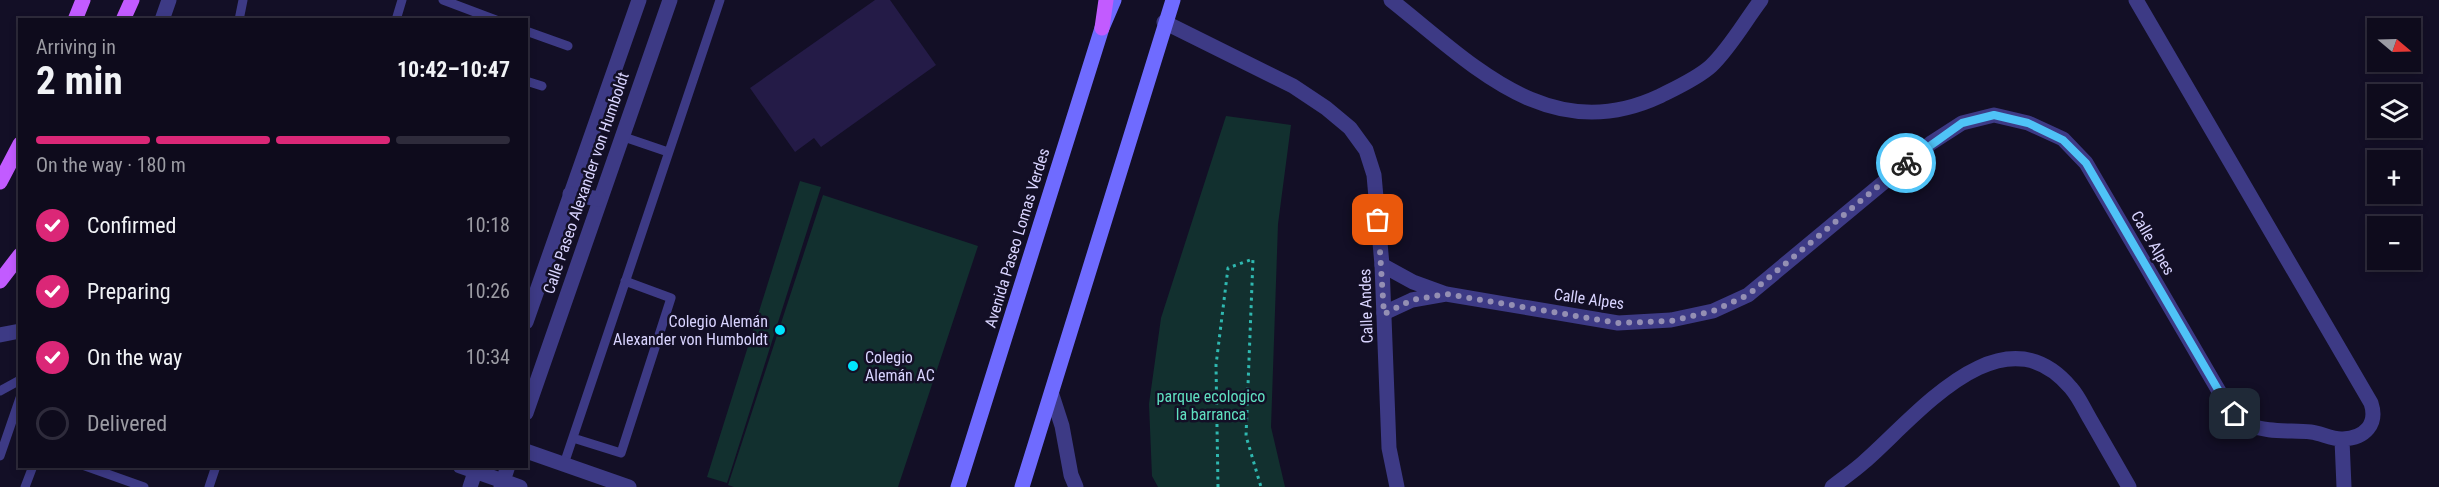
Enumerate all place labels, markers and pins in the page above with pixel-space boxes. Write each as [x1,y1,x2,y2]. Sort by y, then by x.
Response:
pin [1352,194,1403,245]
place label: Colegio Alemán Alexander von Humboldt [613,312,768,349]
marker: Colegio Alemán Alexander von Humboldt [773,323,787,337]
place label: Colegio Alemán AC [865,348,935,385]
marker: Colegio Alemán AC [846,359,860,373]
pin [2209,388,2260,439]

